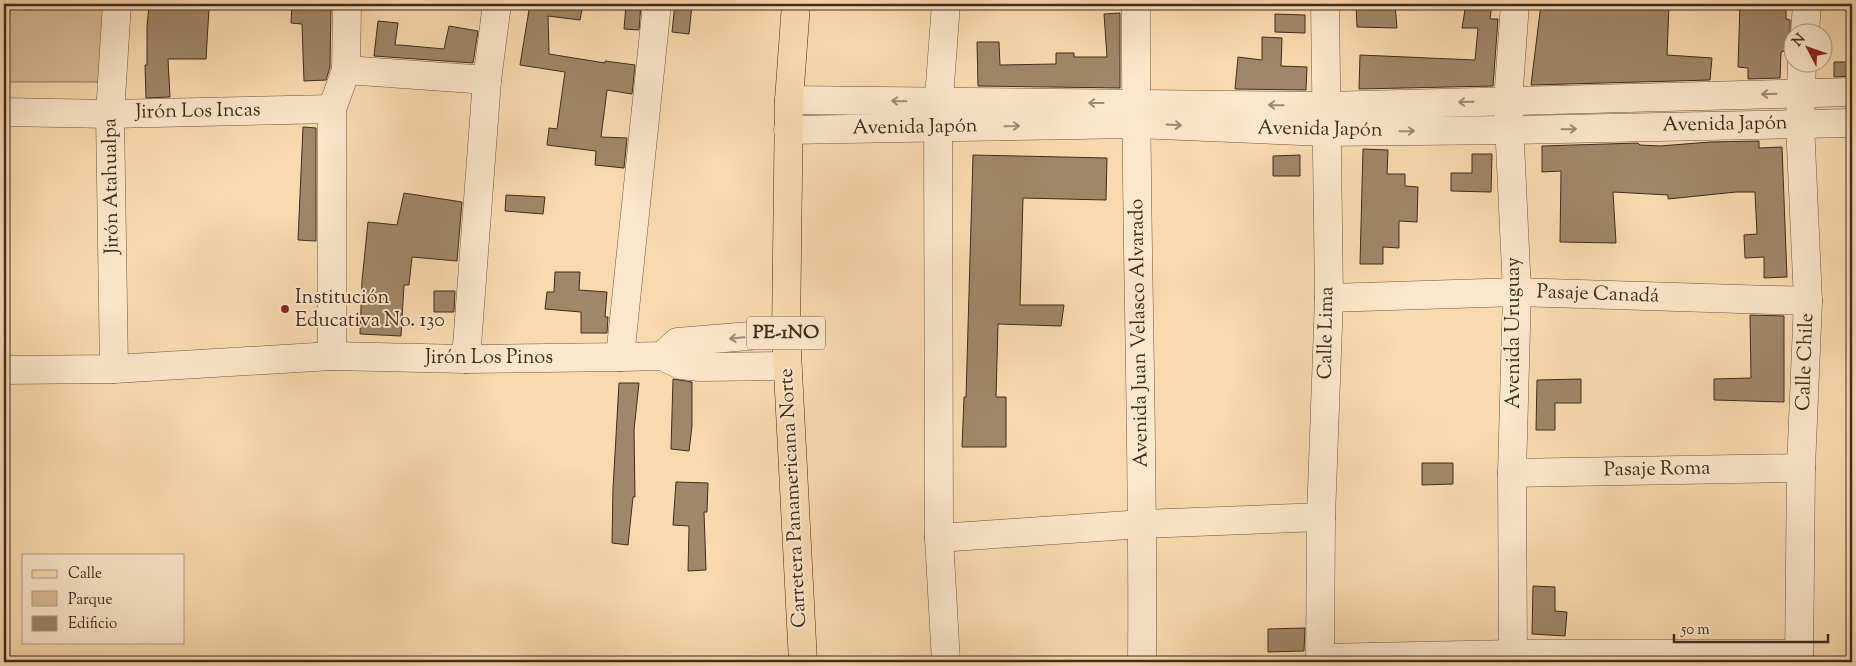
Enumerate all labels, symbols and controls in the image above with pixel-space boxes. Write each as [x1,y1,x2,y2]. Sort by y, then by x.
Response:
north arrow [1784,22,1834,72]
text: N [1788,30,1811,52]
one-way arrow [1761,89,1777,98]
street label: Jirón Los Incas [134,96,261,128]
one-way arrow [891,97,907,106]
one-way arrow [1458,97,1474,107]
one-way arrow [1089,98,1105,108]
one-way arrow [1269,100,1285,110]
street label: Avenida Japón [1662,109,1788,141]
street label: Avenida Japón [852,112,978,144]
street label: Avenida Japón [1257,114,1383,146]
street label: Jirón Atahualpa [96,118,128,255]
one-way arrow [1004,121,1020,131]
one-way arrow [1166,121,1182,130]
one-way arrow [1560,124,1577,134]
one-way arrow [1398,126,1414,136]
street label: Avenida Juan Velasco Alvarado [1123,198,1157,468]
street label: Avenida Uruguay [1500,257,1529,409]
street label: Pasaje Canadá [1536,278,1660,312]
place label: Institución Educativa No. 130 [295,284,445,336]
street label: Calle Lima [1312,286,1342,380]
marker: Institución Educativa No. 130 [279,303,291,315]
street label: Calle Chile [1790,313,1822,411]
road number: PE-1NO [747,316,825,349]
one-way arrow [729,333,745,343]
street label: Jirón Los Pinos [424,344,553,373]
street label: Carretera Panamericana Norte [773,367,815,629]
street label: Pasaje Roma [1603,455,1711,485]
legend [22,554,185,644]
text: Calle [68,564,102,585]
text: Parque [68,590,112,611]
scale bar [1674,611,1827,643]
text: Edificio [68,614,117,635]
text: 50 m [1680,620,1710,641]

